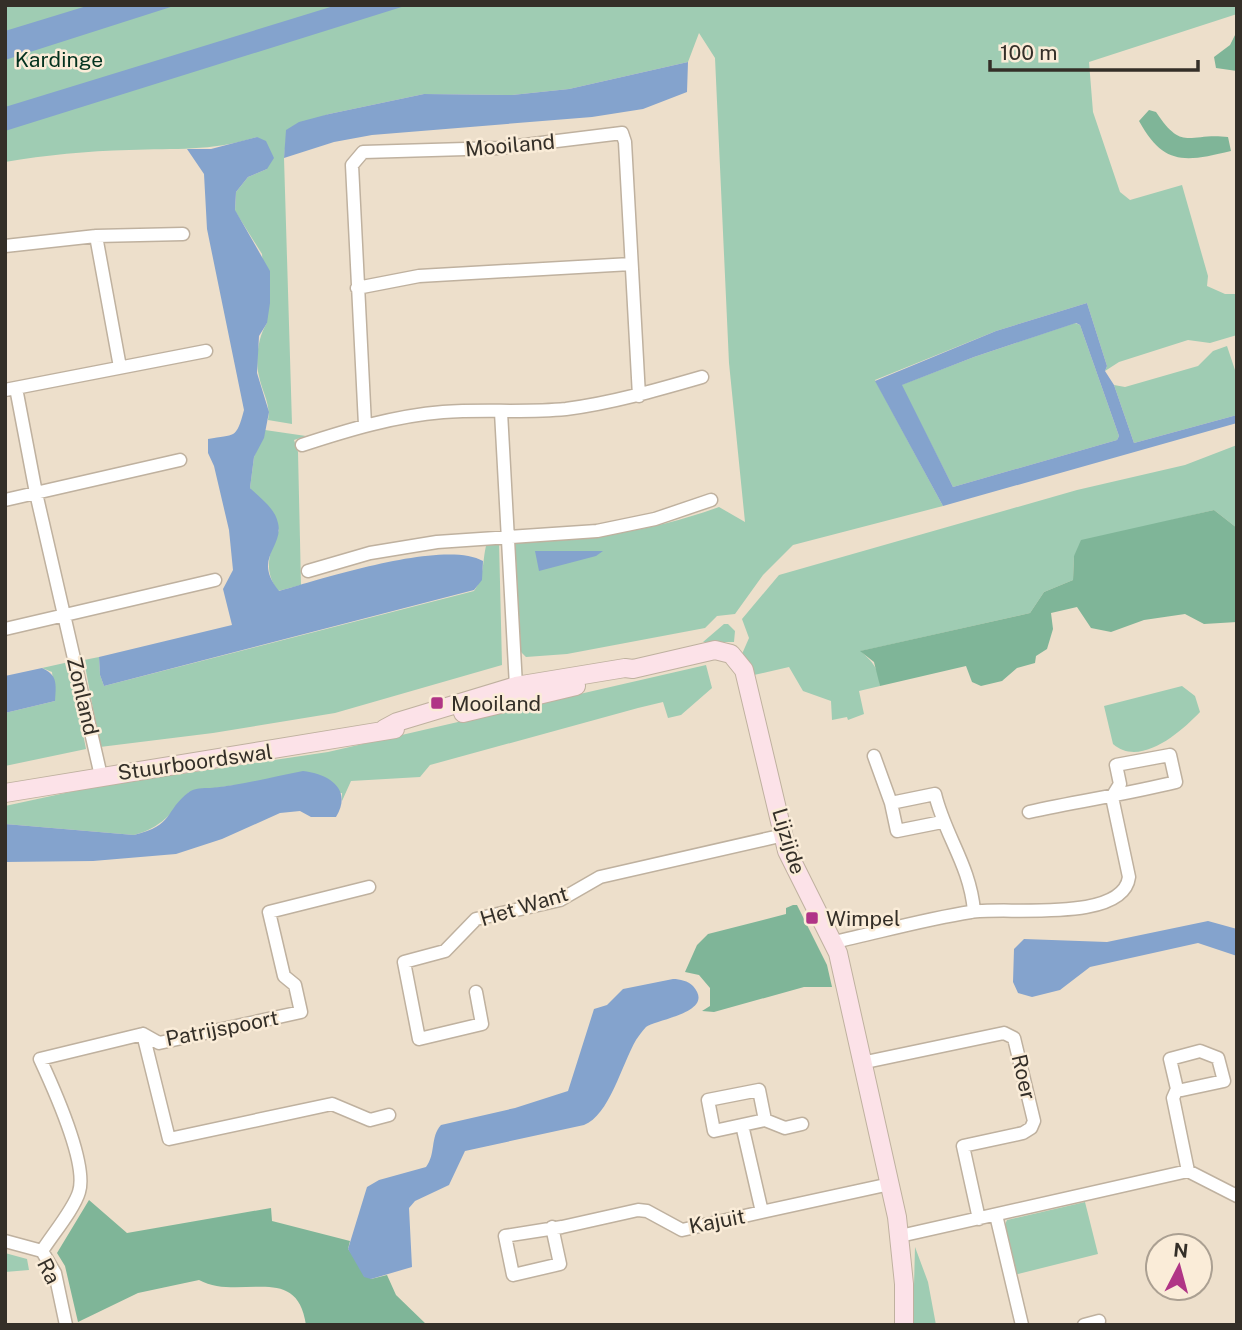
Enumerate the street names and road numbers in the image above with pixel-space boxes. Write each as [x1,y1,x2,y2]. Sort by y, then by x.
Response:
street label: Mooiland [464,129,556,161]
street label: Zonland [62,654,104,738]
street label: Stuurboordswal [116,739,274,785]
street label: Lijzijde [767,805,811,877]
street label: Het Want [477,881,571,931]
street label: Patrijspoort [163,1005,281,1051]
street label: Roer [1007,1052,1041,1102]
street label: Kajuit [687,1203,747,1239]
street label: Ra [32,1254,66,1288]

